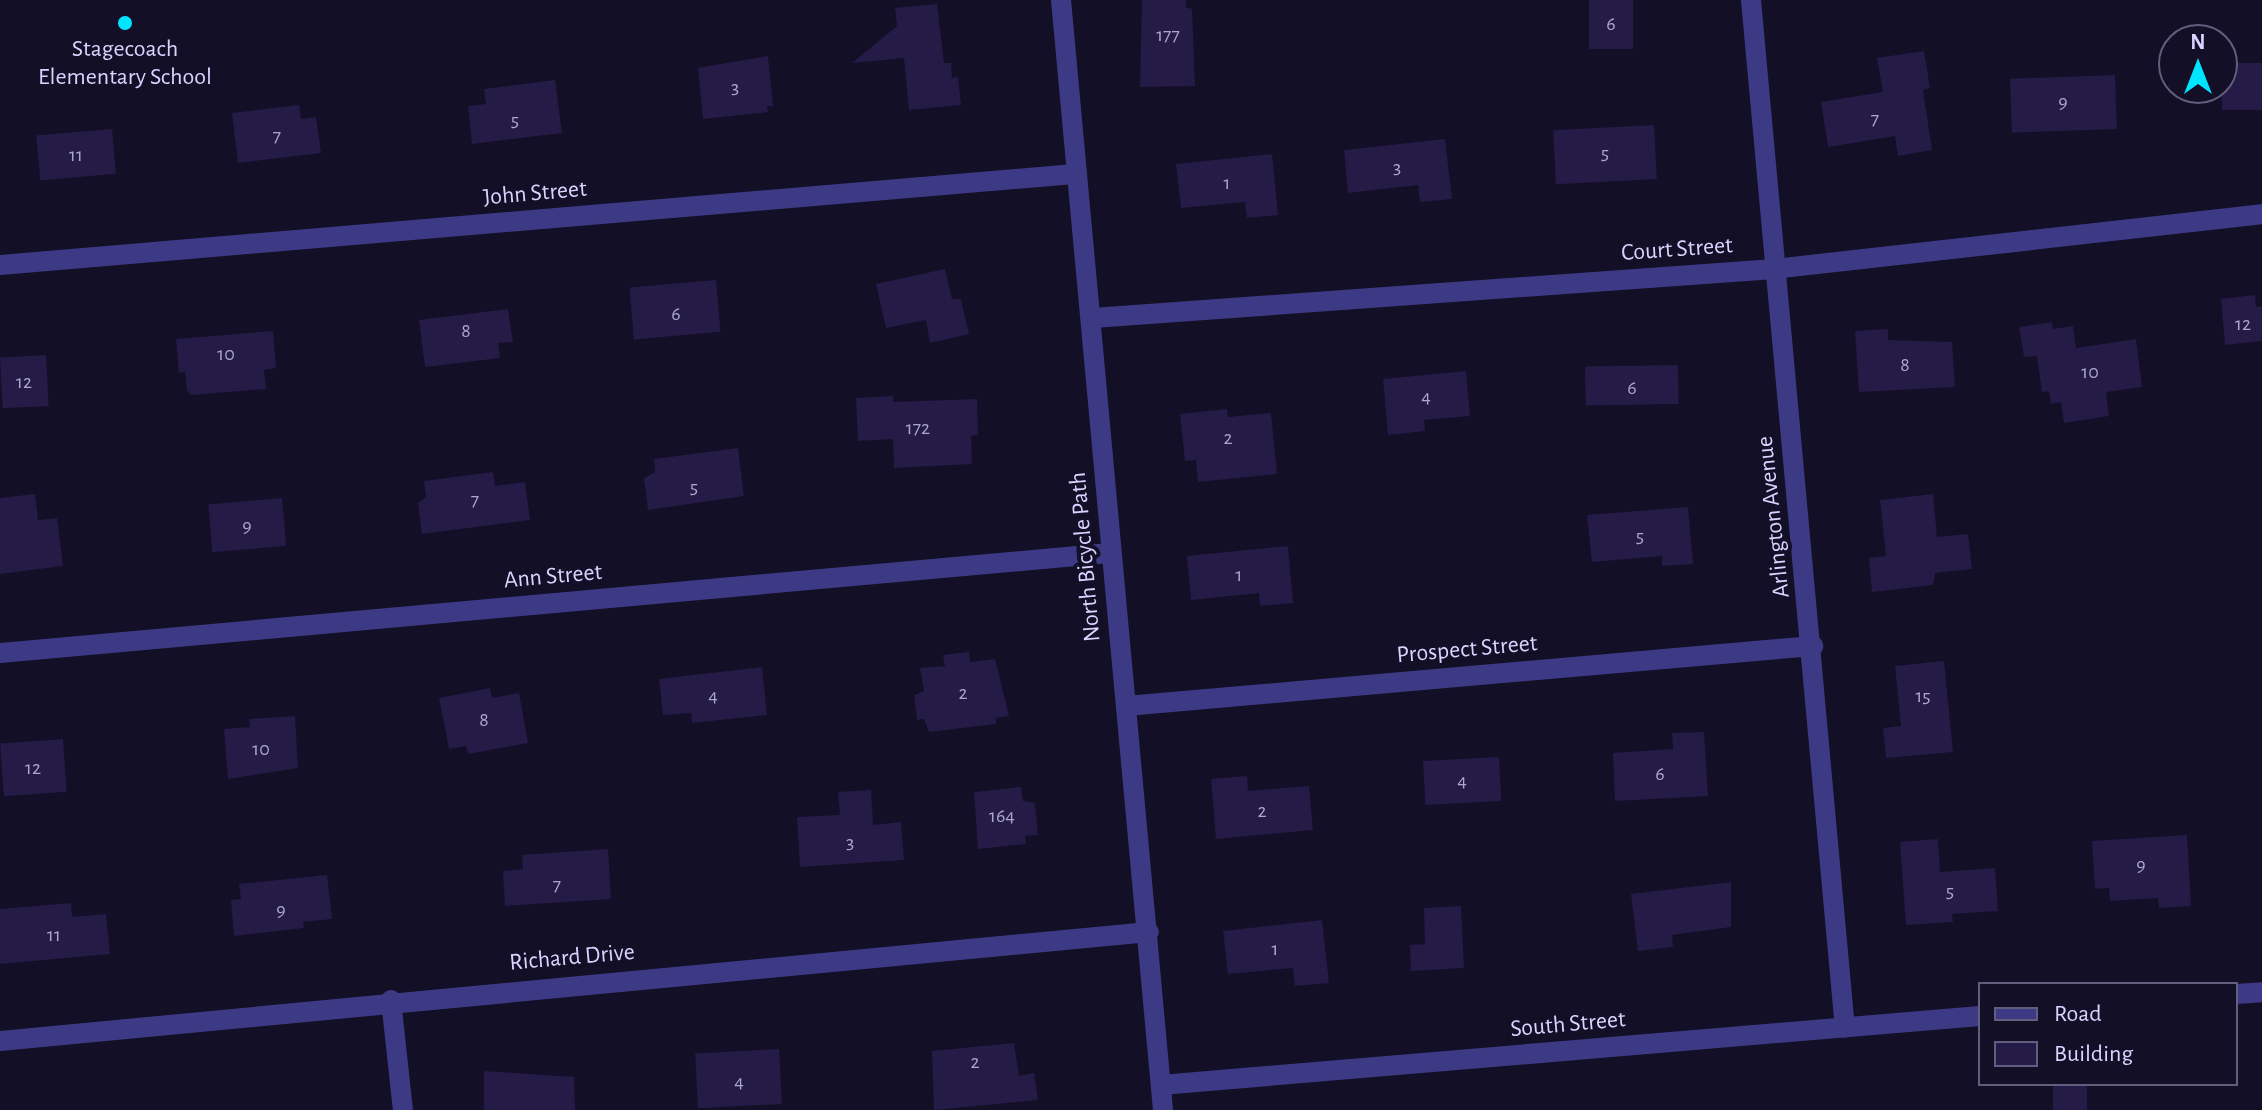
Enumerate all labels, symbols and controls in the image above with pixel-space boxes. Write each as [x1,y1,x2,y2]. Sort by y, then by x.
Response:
house number: 6 [1606,12,1616,36]
marker: Stagecoach Elementary School [116,14,134,32]
house number: 177 [1156,23,1180,47]
north arrow [2158,24,2238,104]
text: N [2190,31,2206,53]
place label: Stagecoach Elementary School [38,36,212,92]
house number: 3 [731,75,739,99]
house number: 9 [2058,90,2068,114]
house number: 7 [1871,107,1879,131]
house number: 5 [511,108,519,132]
house number: 7 [273,124,281,148]
house number: 5 [1601,141,1609,165]
house number: 11 [69,143,83,167]
house number: 3 [1393,155,1401,179]
house number: 1 [1224,171,1230,195]
street label: John Street [482,175,588,213]
street label: Court Street [1620,232,1734,268]
house number: 6 [671,302,681,326]
house number: 12 [2235,312,2251,336]
house number: 8 [461,319,471,343]
house number: 10 [217,342,235,366]
house number: 8 [1900,353,1910,377]
house number: 10 [2081,360,2099,384]
house number: 12 [16,370,32,394]
house number: 6 [1627,376,1637,400]
house number: 4 [1421,385,1431,409]
house number: 172 [906,416,930,440]
house number: 2 [1223,426,1233,450]
street label: Arlington Avenue [1751,435,1797,599]
street label: North Bicycle Path [1064,471,1108,643]
house number: 5 [690,475,698,499]
house number: 7 [471,488,479,512]
house number: 9 [242,514,252,538]
house number: 5 [1636,524,1644,548]
street label: Ann Street [503,558,603,596]
house number: 1 [1236,563,1242,587]
street label: Prospect Street [1395,630,1539,670]
house number: 2 [958,681,968,705]
house number: 4 [708,684,718,708]
house number: 15 [1915,684,1931,708]
house number: 8 [479,708,489,732]
house number: 10 [252,737,270,761]
house number: 12 [25,756,41,780]
house number: 6 [1655,762,1665,786]
house number: 4 [1457,769,1467,793]
house number: 2 [1257,799,1267,823]
house number: 164 [989,804,1015,828]
house number: 3 [846,830,854,854]
house number: 9 [2136,853,2146,877]
house number: 7 [553,873,561,897]
house number: 5 [1946,879,1954,903]
house number: 9 [276,898,286,922]
house number: 11 [47,923,61,947]
house number: 1 [1272,937,1278,961]
street label: Richard Drive [508,938,636,978]
legend [1978,982,2238,1086]
text: Road [2054,1002,2102,1026]
street label: South Street [1509,1006,1627,1044]
text: Building [2054,1042,2133,1066]
house number: 2 [970,1050,980,1074]
house number: 4 [734,1070,744,1094]

